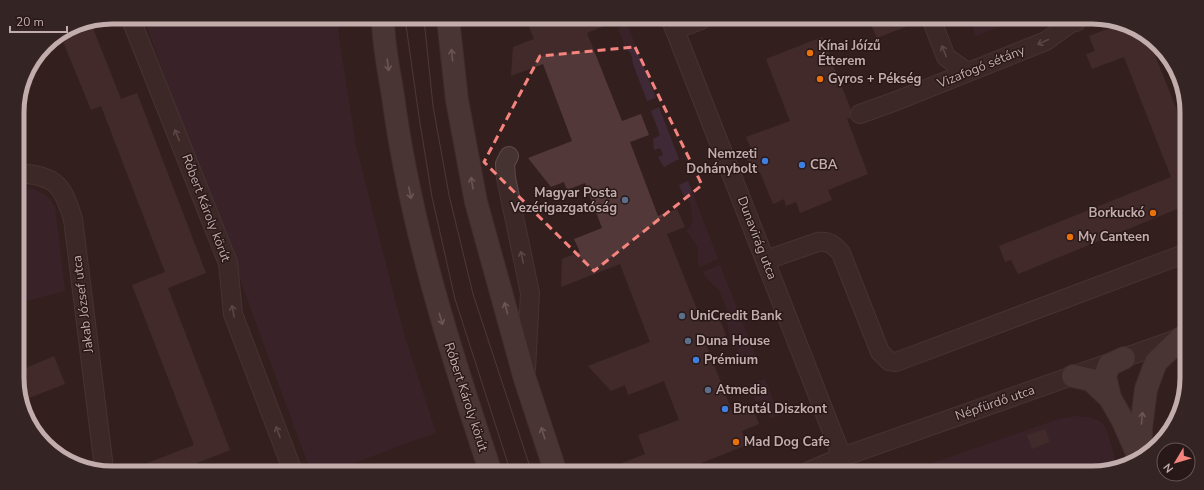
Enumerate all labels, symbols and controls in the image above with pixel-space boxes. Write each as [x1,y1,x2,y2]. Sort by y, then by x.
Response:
scale bar [10,8,67,34]
text: 20 m [16,14,44,30]
place label: Kínai Jóízű Étterem [818,37,881,70]
one-way arrow [1037,39,1049,46]
street label: Vizafogó sétány [934,41,1028,93]
one-way arrow [939,46,947,58]
marker: Kínai Jóízű Étterem [805,48,815,58]
one-way arrow [448,49,456,62]
one-way arrow [384,58,392,71]
place label: Gyros + Pékség [828,70,921,88]
marker: Gyros + Pékség [815,74,825,84]
one-way arrow [173,129,181,141]
place label: Nemzeti Dohánybolt [686,145,758,178]
street label: Róbert Károly körút [177,152,235,265]
marker: Nemzeti Dohánybolt [760,156,770,166]
place label: CBA [810,156,838,174]
marker: CBA [797,160,807,170]
one-way arrow [468,177,476,190]
place label: Magyar Posta Vezérigazgatóság [509,184,617,217]
one-way arrow [406,186,414,199]
street label: Dunavirág utca [733,194,781,282]
marker: Magyar Posta Vezérigazgatóság [620,195,630,205]
place label: Borkuckó [1089,204,1145,222]
marker: Borkuckó [1148,208,1158,218]
place label: My Canteen [1078,228,1150,246]
marker: My Canteen [1065,232,1075,242]
one-way arrow [518,250,526,263]
street label: Jakab József utca [68,254,98,355]
one-way arrow [502,302,510,315]
one-way arrow [228,305,236,318]
place label: UniCredit Bank [690,307,783,325]
marker: UniCredit Bank [677,311,687,321]
one-way arrow [438,313,445,326]
place label: Duna House [696,332,770,350]
marker: Duna House [683,336,693,346]
street label: Róbert Károly körút [440,340,492,454]
place label: Prémium [704,351,758,369]
marker: Prémium [691,355,701,365]
place label: Atmedia [716,381,767,399]
street label: Népfürdő utca [953,381,1037,425]
marker: Atmedia [703,385,713,395]
place label: Brutál Diszkont [733,400,828,418]
marker: Brutál Diszkont [720,404,730,414]
one-way arrow [1138,412,1145,425]
one-way arrow [274,427,282,439]
one-way arrow [539,427,546,440]
place label: Mad Dog Cafe [744,433,830,451]
marker: Mad Dog Cafe [731,437,741,447]
north arrow [1156,442,1196,482]
text: N [1160,460,1177,476]

